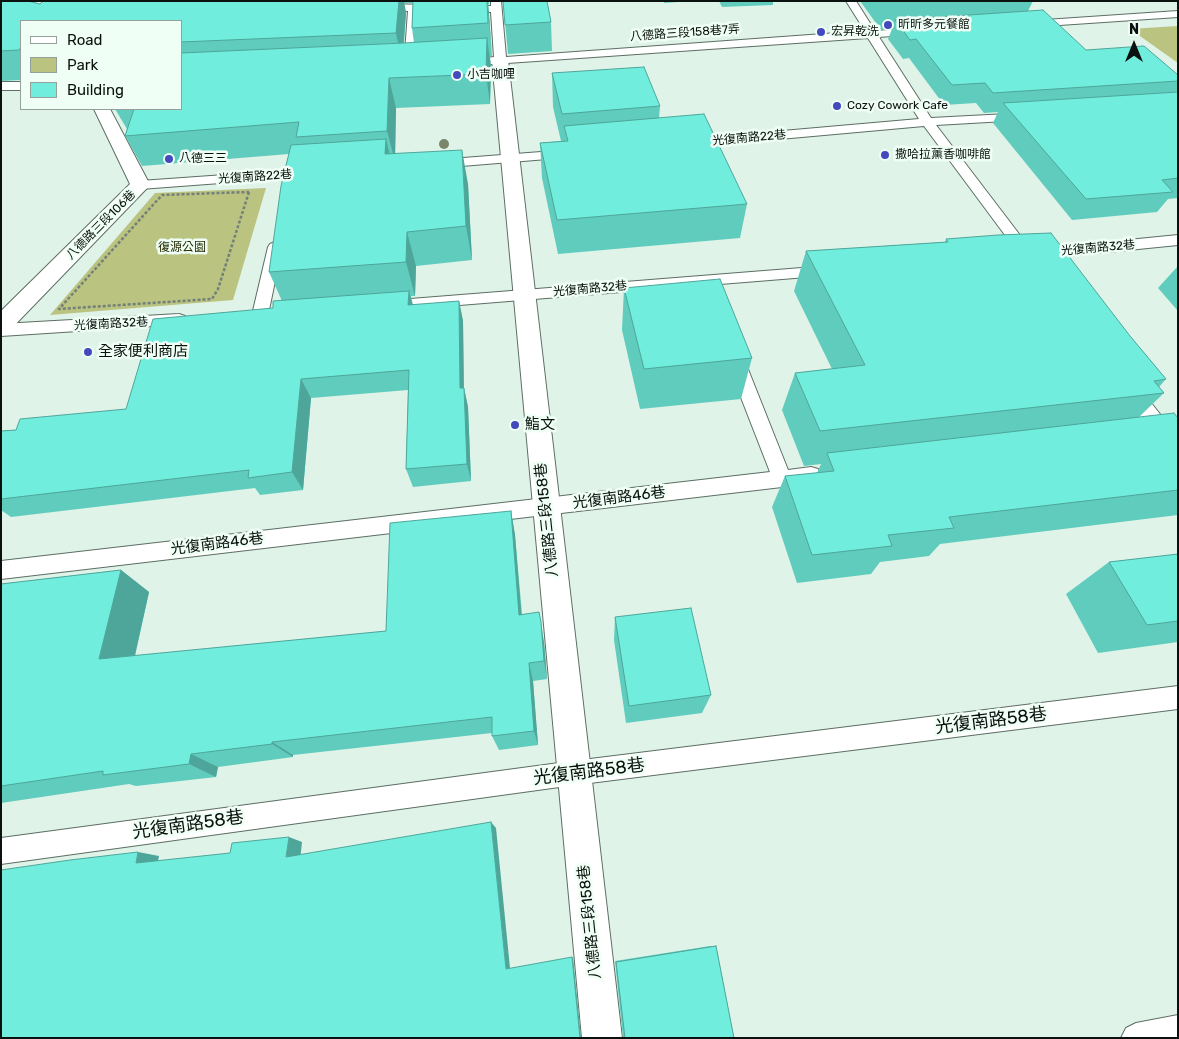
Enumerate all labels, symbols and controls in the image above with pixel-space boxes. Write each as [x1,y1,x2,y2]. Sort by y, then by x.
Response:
place label: 昕昕多元餐館 [898,18,970,32]
marker: 昕昕多元餐館 [882,19,894,31]
legend [20,20,182,110]
north arrow [1109,20,1159,70]
text: N [1129,21,1139,38]
street label: 八德路三段158巷7弄 [630,22,740,44]
place label: 宏昇乾洗 [831,25,879,39]
marker: 宏昇乾洗 [815,26,827,38]
text: Road [67,31,103,49]
text: Park [67,56,98,74]
place label: 小吉咖哩 [467,68,515,82]
marker: 小吉咖哩 [451,69,463,81]
text: Building [67,81,124,99]
place label: Cozy Cowork Cafe [847,99,948,113]
marker: Cozy Cowork Cafe [831,100,843,112]
street label: 光復南路22巷 [711,128,787,148]
place label: 撒哈拉薰香咖啡館 [895,148,991,162]
marker: 撒哈拉薰香咖啡館 [879,149,891,161]
place label: 八德三三 [179,152,227,166]
marker: 八德三三 [163,153,175,165]
street label: 光復南路22巷 [218,167,292,187]
street label: 八德路三段106巷 [63,187,139,263]
street label: 光復南路32巷 [1060,238,1136,258]
park label: 復源公園 [158,241,206,255]
street label: 光復南路32巷 [552,279,628,299]
street label: 光復南路32巷 [74,315,148,333]
place label: 全家便利商店 [98,343,188,361]
marker: 全家便利商店 [82,346,94,358]
place label: 鮨文 [525,416,555,434]
marker: 鮨文 [509,419,521,431]
street label: 八德路三段158巷 [532,462,562,578]
street label: 光復南路46巷 [572,483,666,513]
street label: 光復南路46巷 [170,529,264,559]
street label: 光復南路58巷 [934,703,1048,739]
street label: 光復南路58巷 [532,754,646,790]
street label: 光復南路58巷 [131,807,245,843]
street label: 八德路三段158巷 [575,864,605,980]

